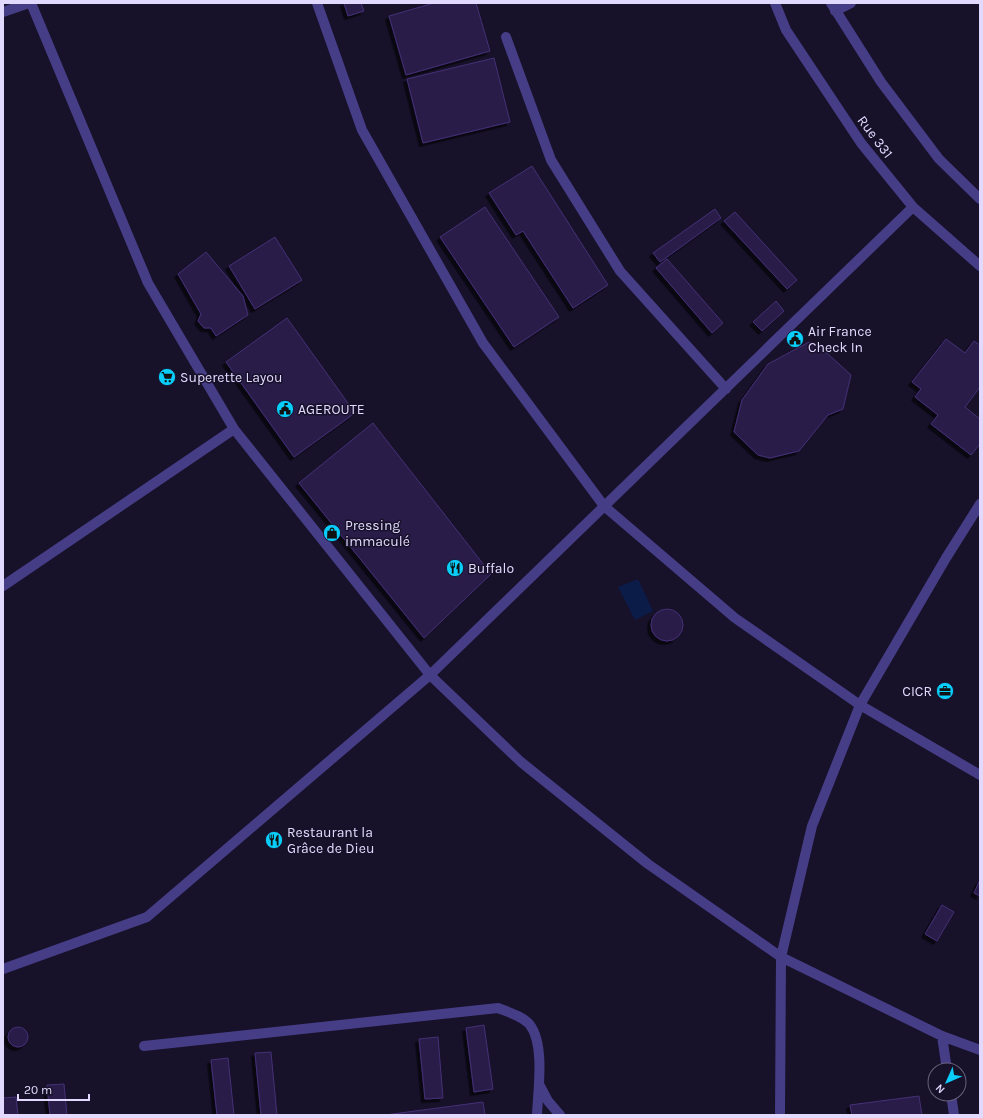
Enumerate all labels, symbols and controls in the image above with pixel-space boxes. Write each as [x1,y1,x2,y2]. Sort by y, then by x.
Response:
street label: Rue 331 [854,112,896,162]
place label: Air France Check In [808,323,872,356]
public building icon: Air France Check In [785,329,805,349]
supermarket icon: Superette Layou [157,367,177,387]
place label: Superette Layou [180,369,283,386]
public building icon: AGEROUTE [275,399,295,419]
place label: AGEROUTE [298,401,365,418]
place label: Pressing immaculé [345,517,410,550]
shop icon: Pressing immaculé [322,523,342,543]
restaurant icon: Buffalo [445,558,465,578]
place label: Buffalo [468,560,514,577]
office icon: CICR [935,681,955,701]
place label: CICR [902,683,932,700]
place label: Restaurant la Grâce de Dieu [287,824,374,857]
restaurant icon: Restaurant la Grâce de Dieu [264,830,284,850]
north arrow [927,1062,967,1102]
scale bar [18,1076,89,1102]
text: N [933,1081,948,1096]
text: 20 m [24,1083,52,1097]

